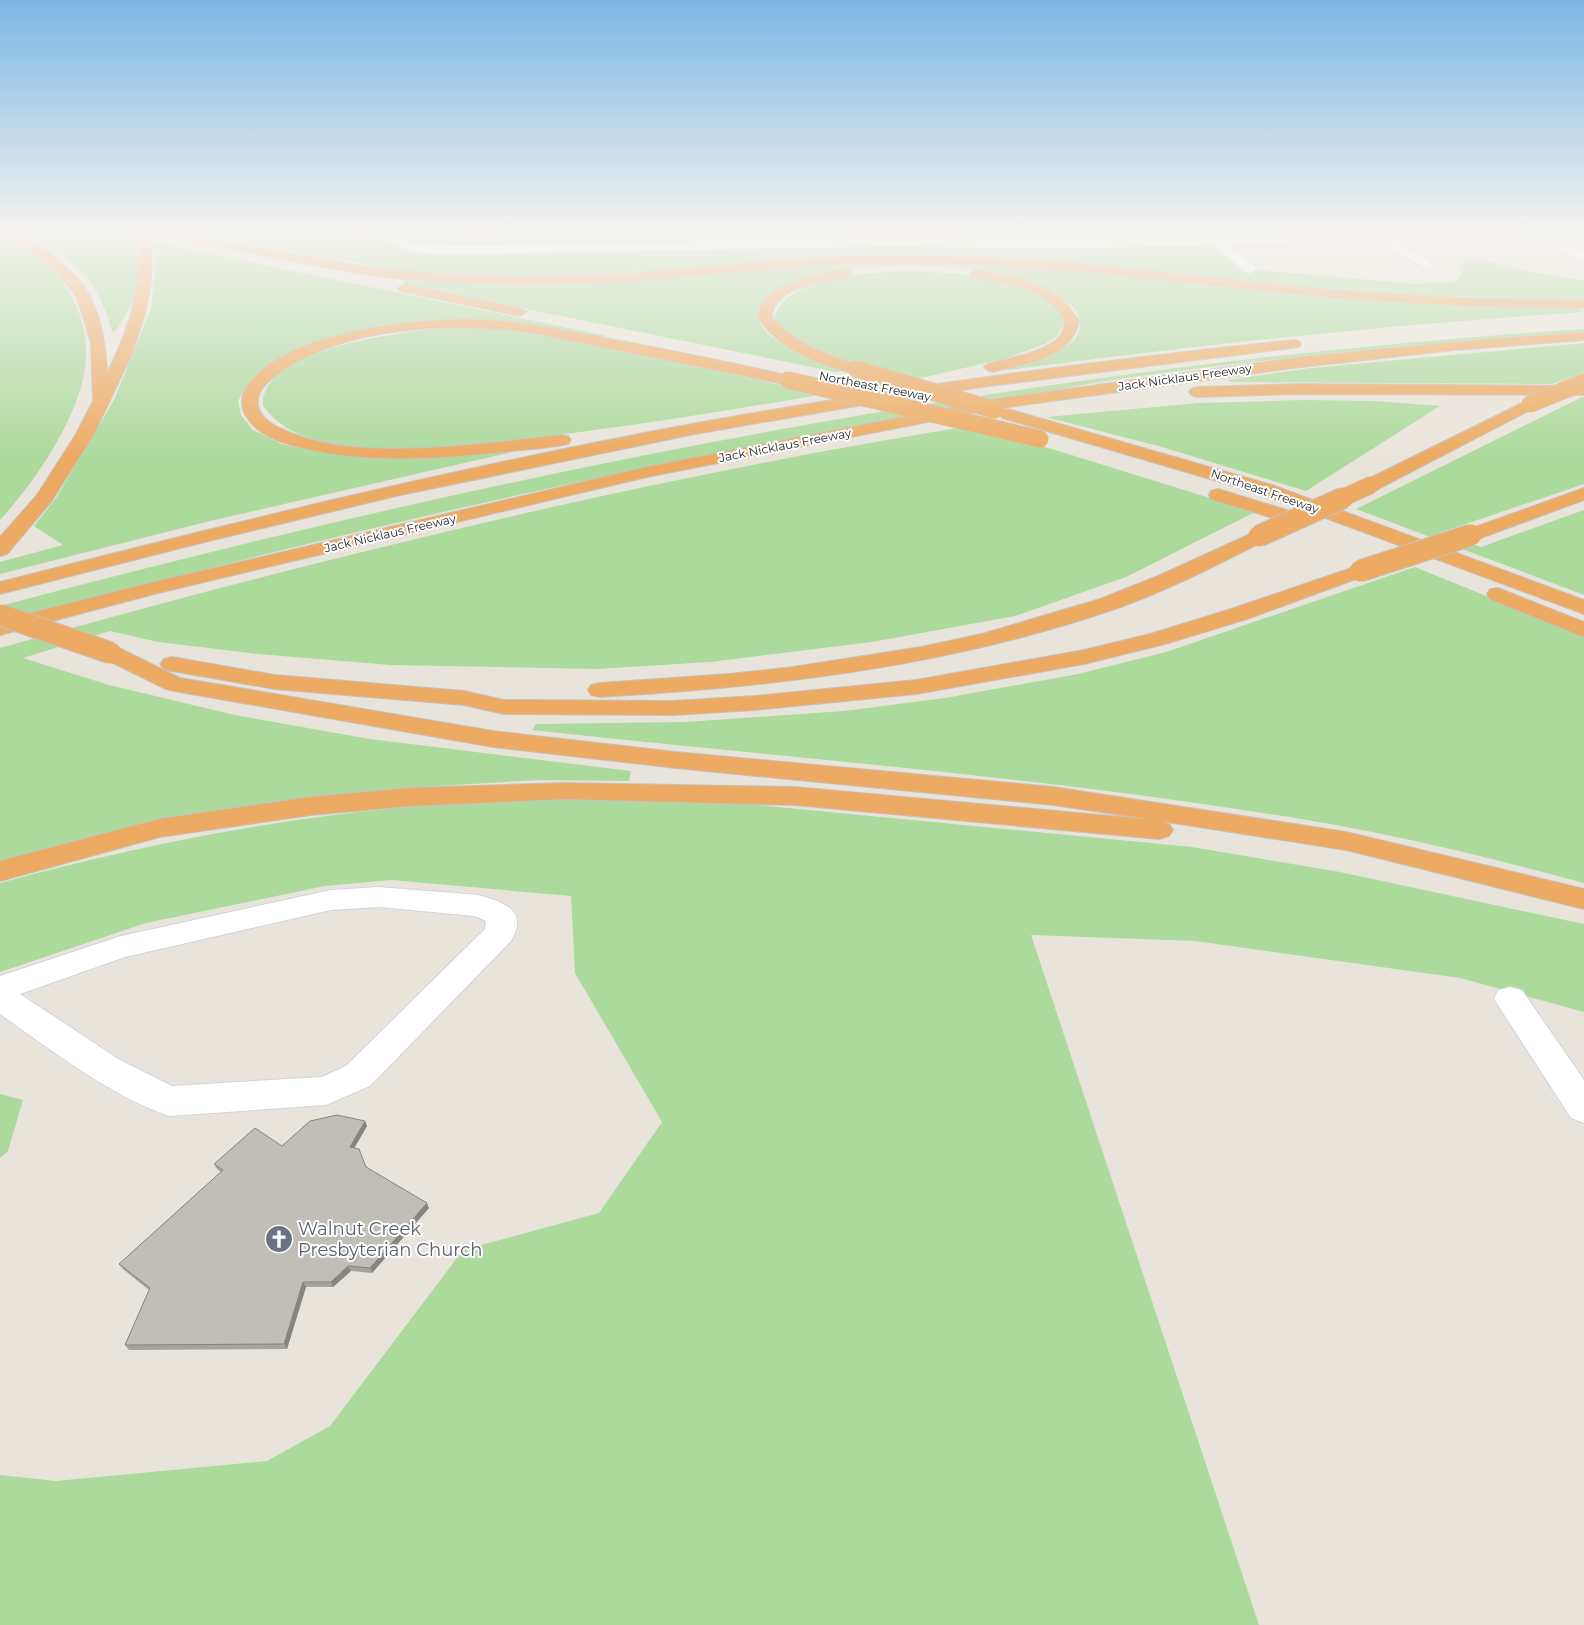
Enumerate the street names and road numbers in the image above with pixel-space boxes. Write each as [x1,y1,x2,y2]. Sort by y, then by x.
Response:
street label: Jack Nicklaus Freeway [1116,360,1253,394]
street label: Northeast Freeway [818,368,933,404]
street label: Jack Nicklaus Freeway [717,425,853,465]
street label: Northeast Freeway [1209,465,1322,517]
street label: Jack Nicklaus Freeway [322,510,458,556]

